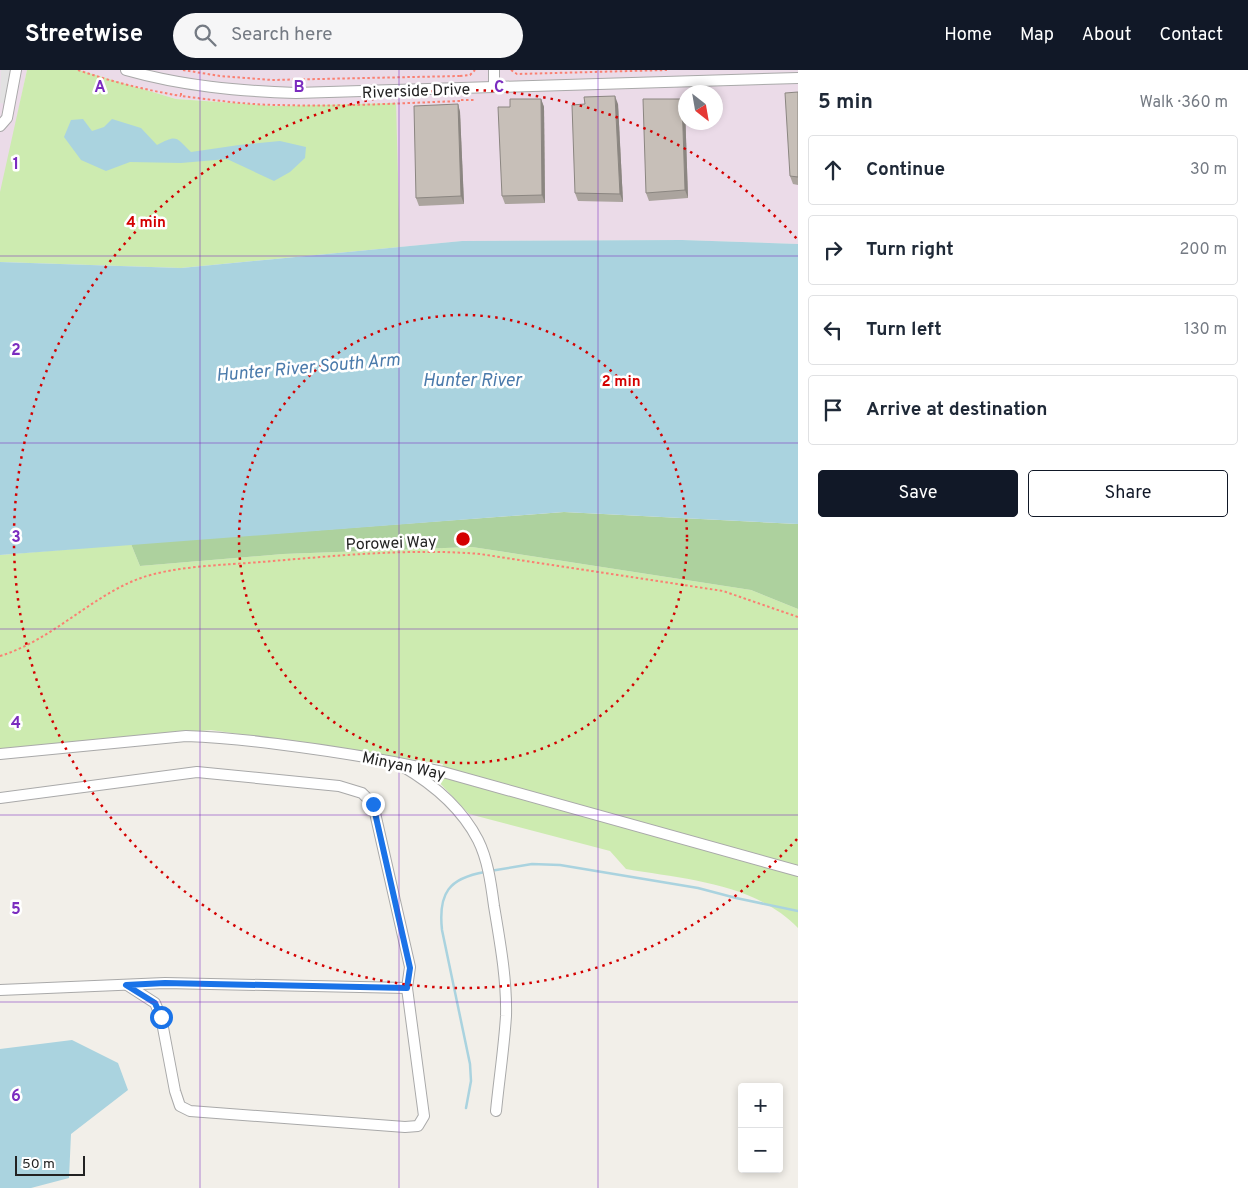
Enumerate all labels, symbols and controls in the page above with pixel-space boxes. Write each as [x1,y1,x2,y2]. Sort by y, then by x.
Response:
search box [173,13,523,58]
text: Streetwise [25,20,143,50]
icon: search [191,21,219,49]
text: Search here [231,23,333,47]
text: Home [944,24,992,47]
text: Map [1020,24,1054,47]
text: About [1082,24,1131,47]
text: Contact [1159,24,1223,47]
text: A [94,78,106,98]
text: B [293,78,305,98]
text: C [494,78,504,98]
street label: Riverside Drive [362,80,471,104]
north arrow [678,85,723,130]
text: 5 min [818,89,873,116]
text: Walk · 360 m [1140,93,1228,113]
text: 1 [13,155,19,175]
icon: ahead [819,156,847,184]
text: Continue [866,158,945,182]
text: 30 m [1190,160,1227,180]
text: 4 min [126,214,166,233]
icon: right [819,236,847,264]
text: Turn right [866,238,954,262]
text: 200 m [1179,240,1227,260]
icon: left [819,316,847,344]
text: Turn left [866,318,942,342]
text: 130 m [1184,320,1227,340]
text: 2 [11,341,21,361]
water label: Hunter River South Arm [215,349,401,388]
water label: Hunter River [423,370,524,393]
text: 2 min [601,373,641,392]
icon: arrive [819,396,847,424]
text: Arrive at destination [866,398,1047,422]
button: Save [818,470,1018,517]
button: Share [1028,470,1228,517]
text: 3 [11,528,21,548]
centre of rings [454,530,472,548]
street label: Porowei Way [345,532,437,556]
text: 4 [11,714,21,734]
street label: Minyan Way [360,748,447,786]
route end [362,793,385,816]
text: 5 [11,900,21,920]
route start [150,1006,173,1029]
map controls [738,1083,783,1173]
button: + [738,1083,783,1128]
text: 6 [11,1087,21,1107]
button: − [738,1128,783,1173]
scale bar [15,1153,85,1176]
text: 50 m [22,1156,55,1173]

